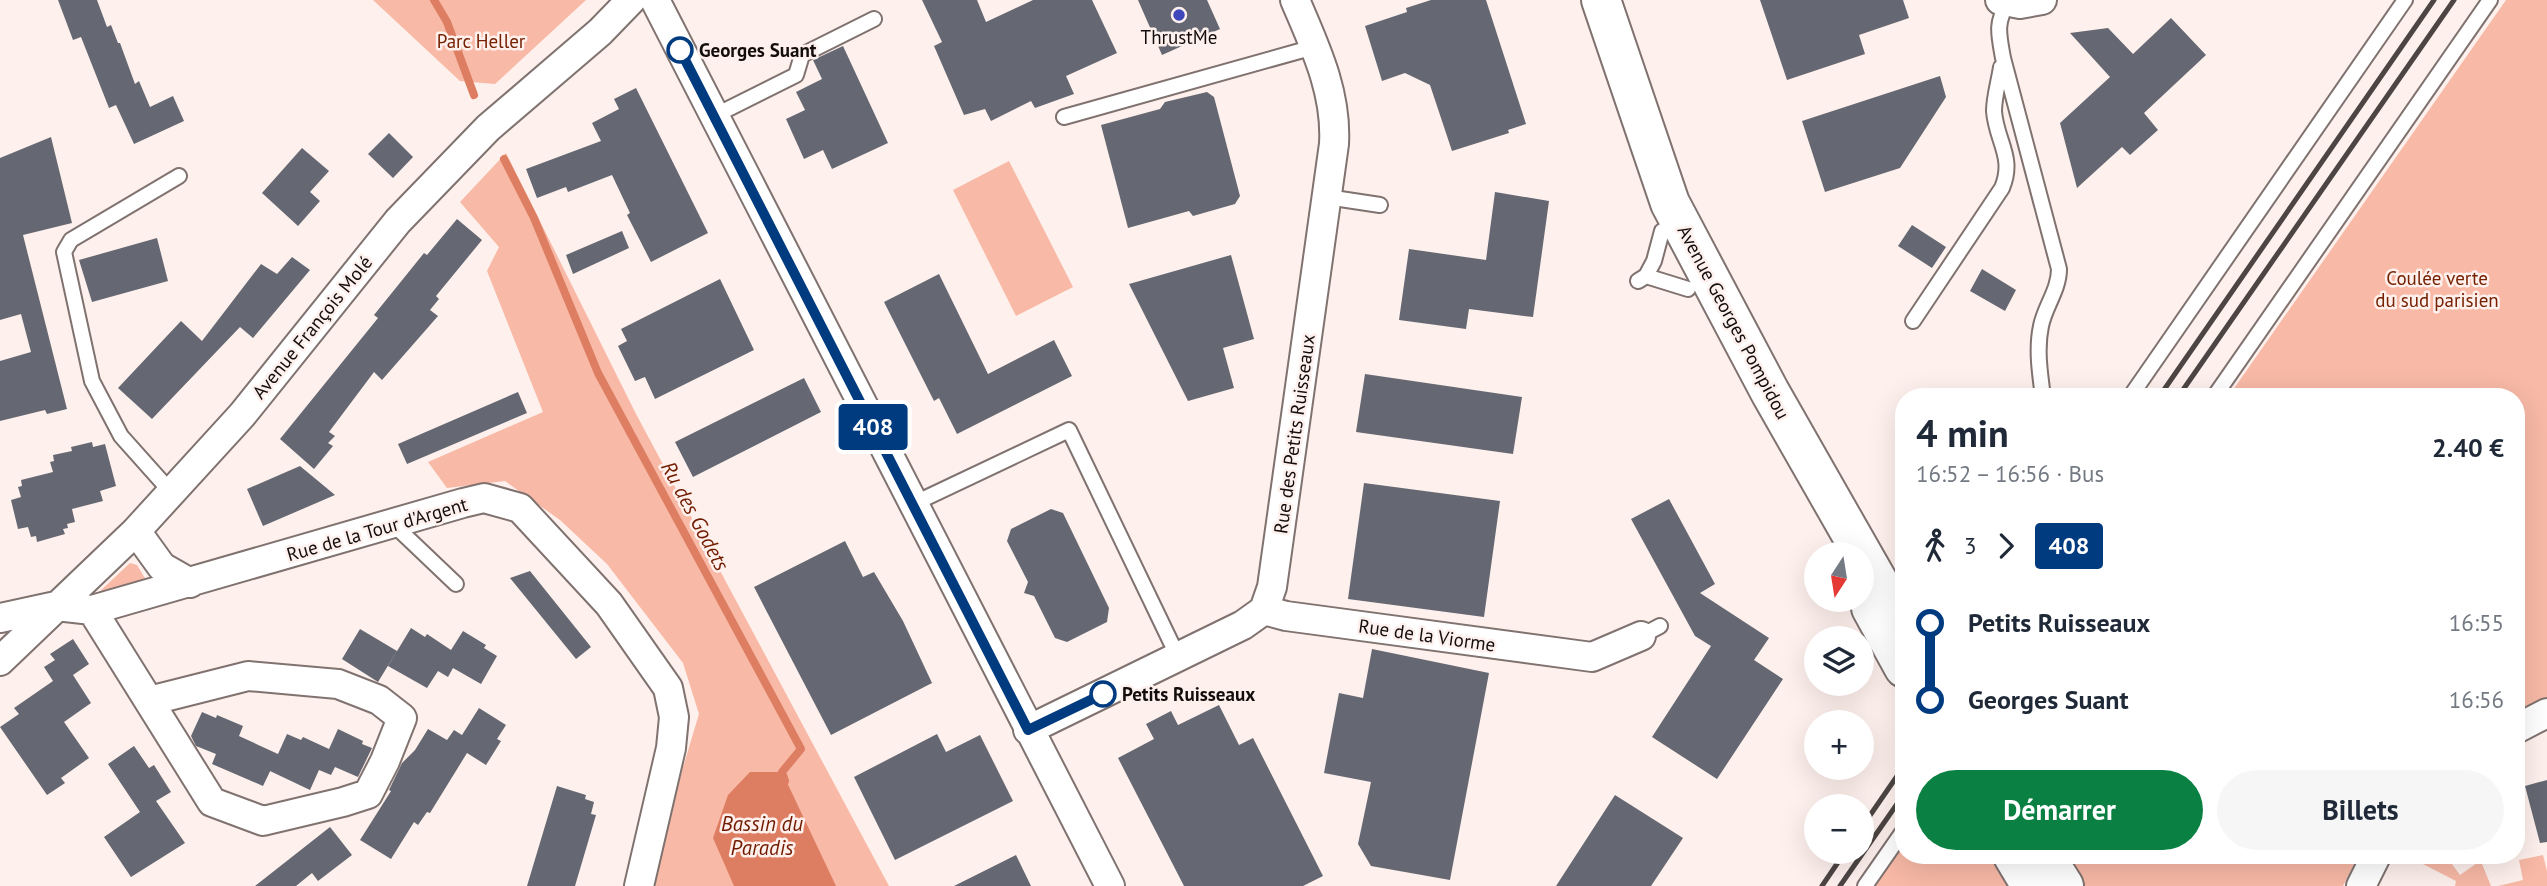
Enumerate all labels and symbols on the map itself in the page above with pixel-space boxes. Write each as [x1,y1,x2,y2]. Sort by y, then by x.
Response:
marker: ThrustMe [1171,7,1187,23]
place label: ThrustMe [1141,25,1217,49]
park label: Parc Heller [437,29,526,53]
marker: Georges Suant [667,37,693,63]
place label: Georges Suant [699,38,817,62]
street label: Avenue Georges Pompidou [1673,221,1795,423]
street label: Avenue François Molé [247,251,377,403]
park label: Coulée verte du sud parisien [2375,266,2499,312]
street label: Rue des Petits Ruisseaux [1268,332,1320,535]
line badge: 408 [833,404,913,450]
water label: Ru des Godets [655,456,736,576]
street label: Rue de la Tour d'Argent [284,492,471,566]
north arrow [1804,542,1874,612]
street label: Rue de la Viorme [1357,614,1497,656]
marker: Petits Ruisseaux [1090,681,1116,707]
place label: Petits Ruisseaux [1122,682,1255,706]
water label: Bassin du Paradis [721,810,803,861]

